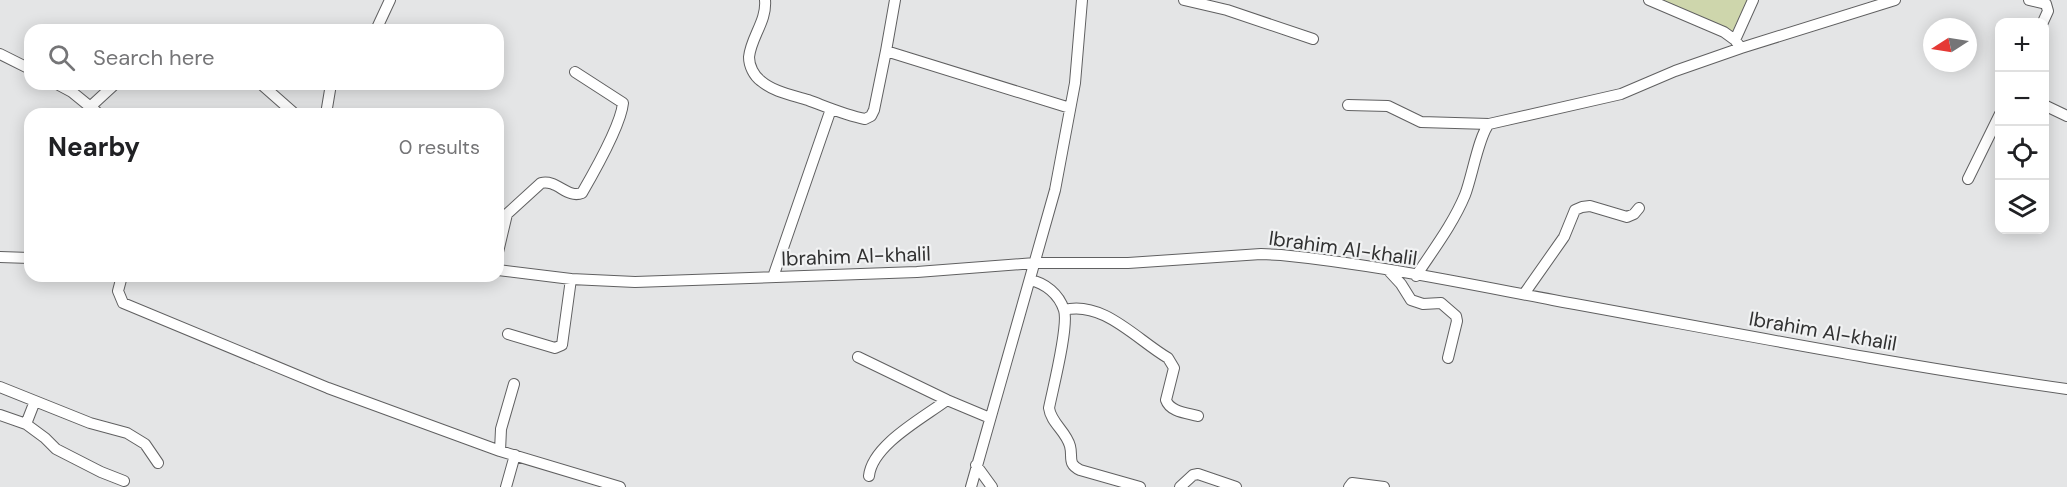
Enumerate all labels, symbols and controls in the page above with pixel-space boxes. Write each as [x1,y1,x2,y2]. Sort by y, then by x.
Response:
north arrow [1923,18,1977,72]
map controls [1995,18,2049,234]
button: + [1995,18,2049,72]
search box [24,24,504,90]
icon: search [45,41,78,74]
text: Search here [93,43,214,72]
button: − [1995,72,2049,126]
button: locate [1995,126,2049,180]
text: Nearby [48,130,140,164]
text: 0 results [399,134,480,160]
button: layers [1995,180,2049,234]
street label: Ibrahim Al-khalil [1267,225,1419,271]
street label: Ibrahim Al-khalil [781,240,931,272]
street label: Ibrahim Al-khalil [1747,305,1899,357]

